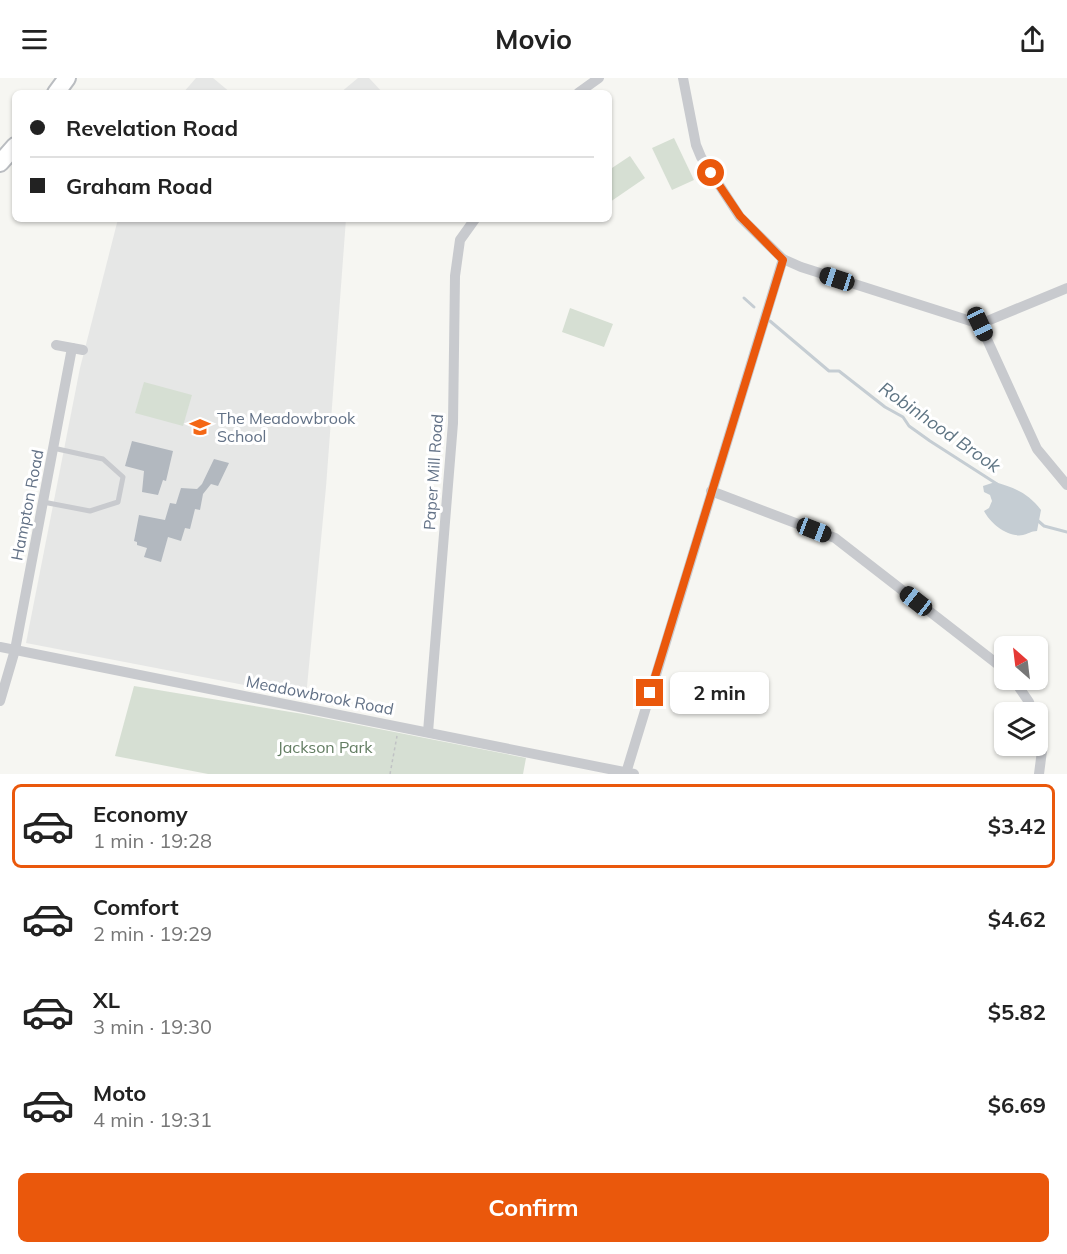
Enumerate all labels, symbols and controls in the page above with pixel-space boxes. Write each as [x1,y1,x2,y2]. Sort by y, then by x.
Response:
text: Movio [495,22,572,56]
icon: menu [18,23,51,56]
icon: share [1016,23,1049,56]
text: Revelation Road [66,114,238,142]
route start [697,159,724,186]
text: Graham Road [66,172,213,200]
car [817,265,857,293]
car [964,304,996,344]
water label: Robinhood Brook [875,376,1006,478]
place label: The Meadowbrook School [217,408,356,446]
street label: Paper Mill Road [419,413,447,531]
school or university icon: The Meadowbrook School [188,415,212,439]
street label: Hampton Road [6,448,48,562]
car [794,515,834,545]
car [896,583,936,619]
north arrow [994,636,1048,690]
map controls [994,636,1048,756]
street label: Meadowbrook Road [245,671,395,719]
callout: 2 min [671,672,770,714]
route end [636,679,663,706]
text: 2 min [693,680,746,705]
button: layers [994,702,1048,756]
park label: Jackson Park [277,737,373,757]
icon: car [21,799,75,853]
text: Economy [93,800,188,828]
text: $3.42 [988,812,1046,840]
text: 1 min · 19:28 [93,828,212,853]
icon: car [21,892,75,946]
text: Comfort [93,893,179,921]
text: $4.62 [988,905,1046,933]
text: 2 min · 19:29 [93,921,212,946]
icon: car [21,985,75,1039]
text: XL [93,986,120,1014]
text: $5.82 [988,998,1046,1026]
text: 3 min · 19:30 [93,1014,212,1039]
icon: car [21,1078,75,1132]
text: Moto [93,1079,146,1107]
text: $6.69 [988,1091,1046,1119]
text: 4 min · 19:31 [93,1107,212,1132]
button: Confirm [18,1173,1049,1242]

